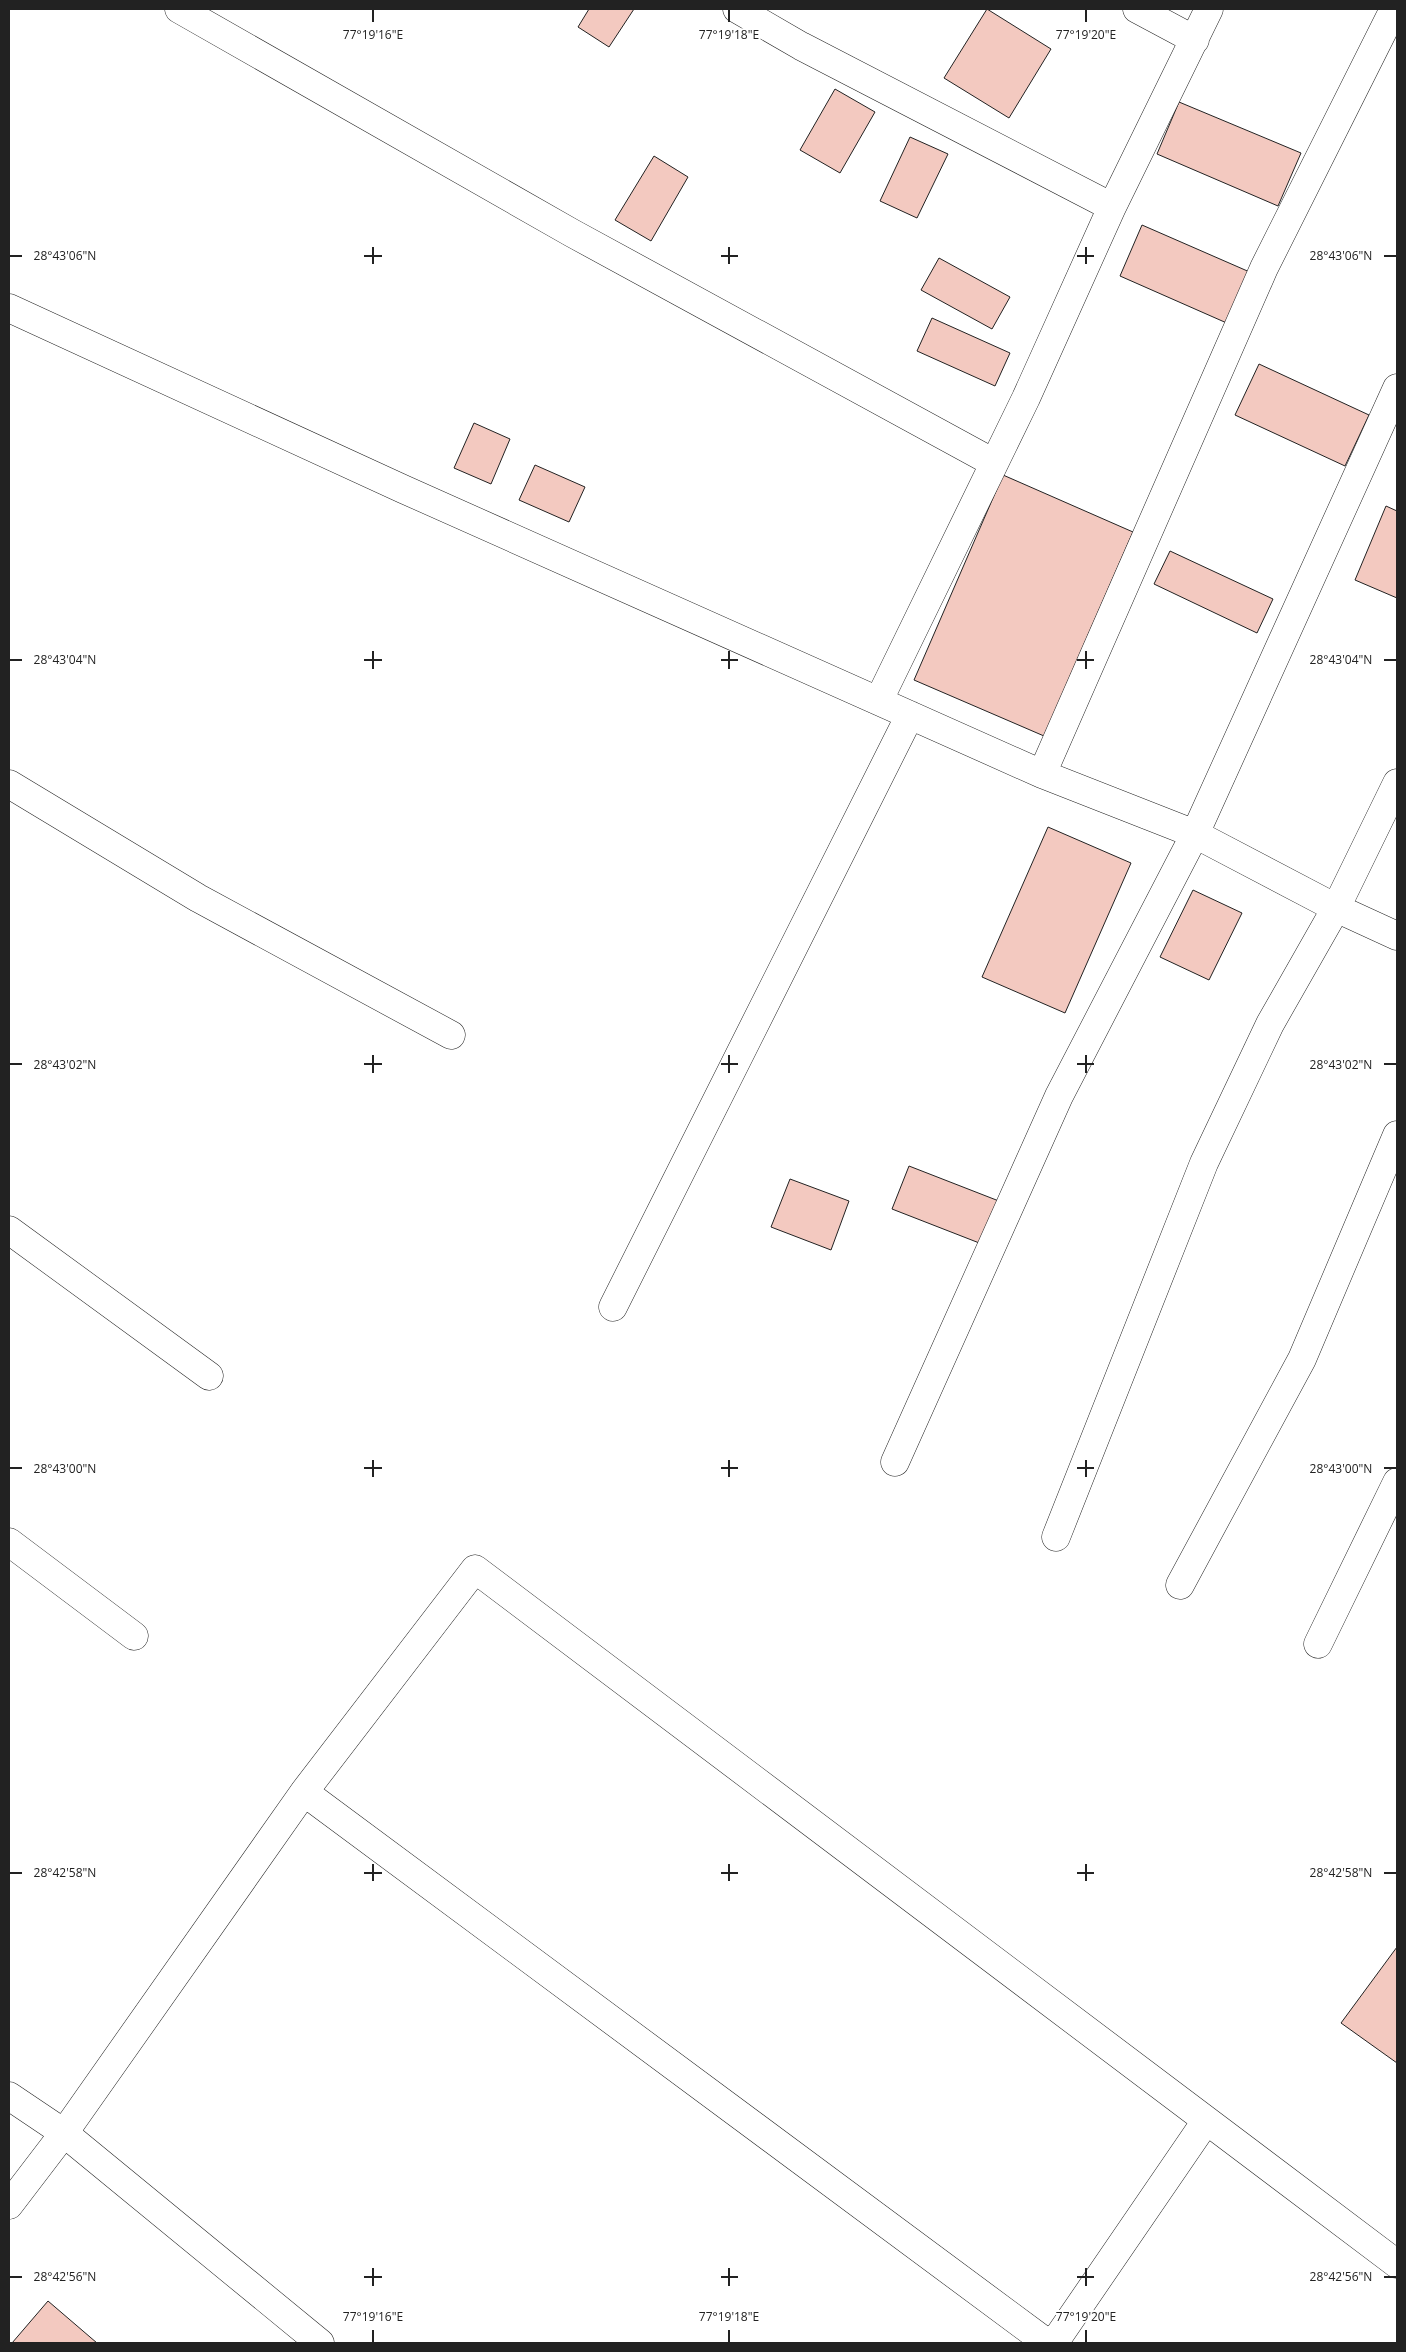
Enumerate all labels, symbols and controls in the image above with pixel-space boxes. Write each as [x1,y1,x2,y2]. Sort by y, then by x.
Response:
text: 77°19'16"E [343,26,403,43]
text: 77°19'18"E [699,26,759,43]
text: 77°19'20"E [1056,26,1116,43]
text: 28°43'06"N [34,247,96,264]
text: 28°43'06"N [1310,247,1372,264]
text: 28°43'04"N [34,651,96,668]
text: 28°43'04"N [1310,651,1372,668]
text: 28°43'02"N [34,1056,96,1073]
text: 28°43'02"N [1310,1056,1372,1073]
text: 28°43'00"N [34,1460,96,1477]
text: 28°43'00"N [1310,1460,1372,1477]
text: 28°42'58"N [34,1864,96,1881]
text: 28°42'58"N [1310,1864,1372,1881]
text: 28°42'56"N [34,2268,96,2285]
text: 28°42'56"N [1310,2268,1372,2285]
text: 77°19'16"E [343,2308,403,2325]
text: 77°19'18"E [699,2308,759,2325]
text: 77°19'20"E [1056,2308,1116,2325]

